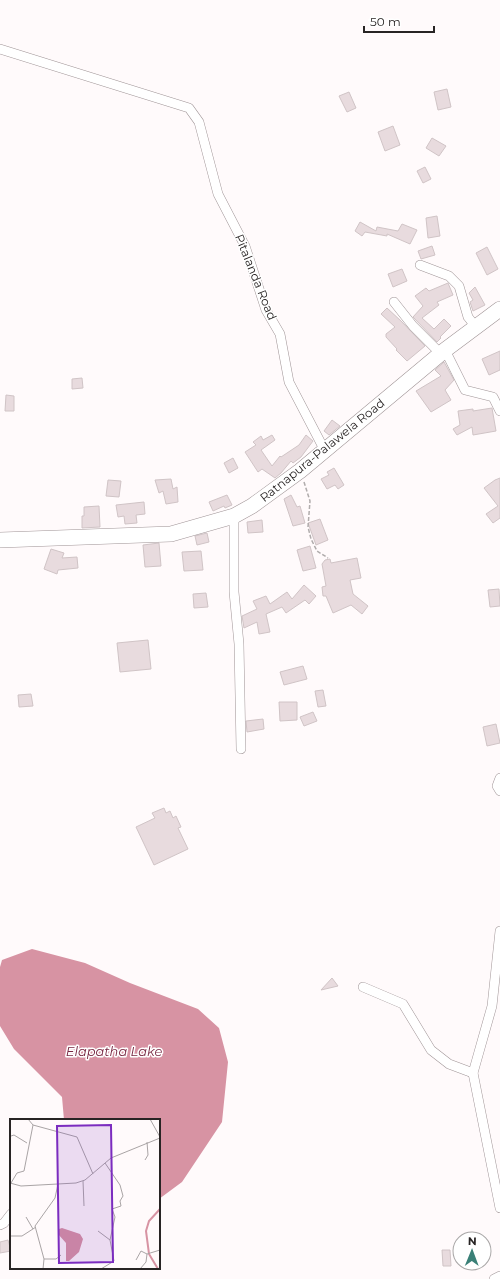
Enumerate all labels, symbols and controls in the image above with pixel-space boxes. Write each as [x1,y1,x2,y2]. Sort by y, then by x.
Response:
scale bar [364,8,434,34]
text: 50 m [370,14,401,29]
street label: Pitalanda Road [232,232,280,322]
street label: Ratnapura-Palawela Road [257,395,387,505]
water label: Elapatha Lake [66,1043,162,1059]
inset map [10,1119,160,1269]
north arrow [452,1231,492,1271]
text: N [468,1234,477,1248]

